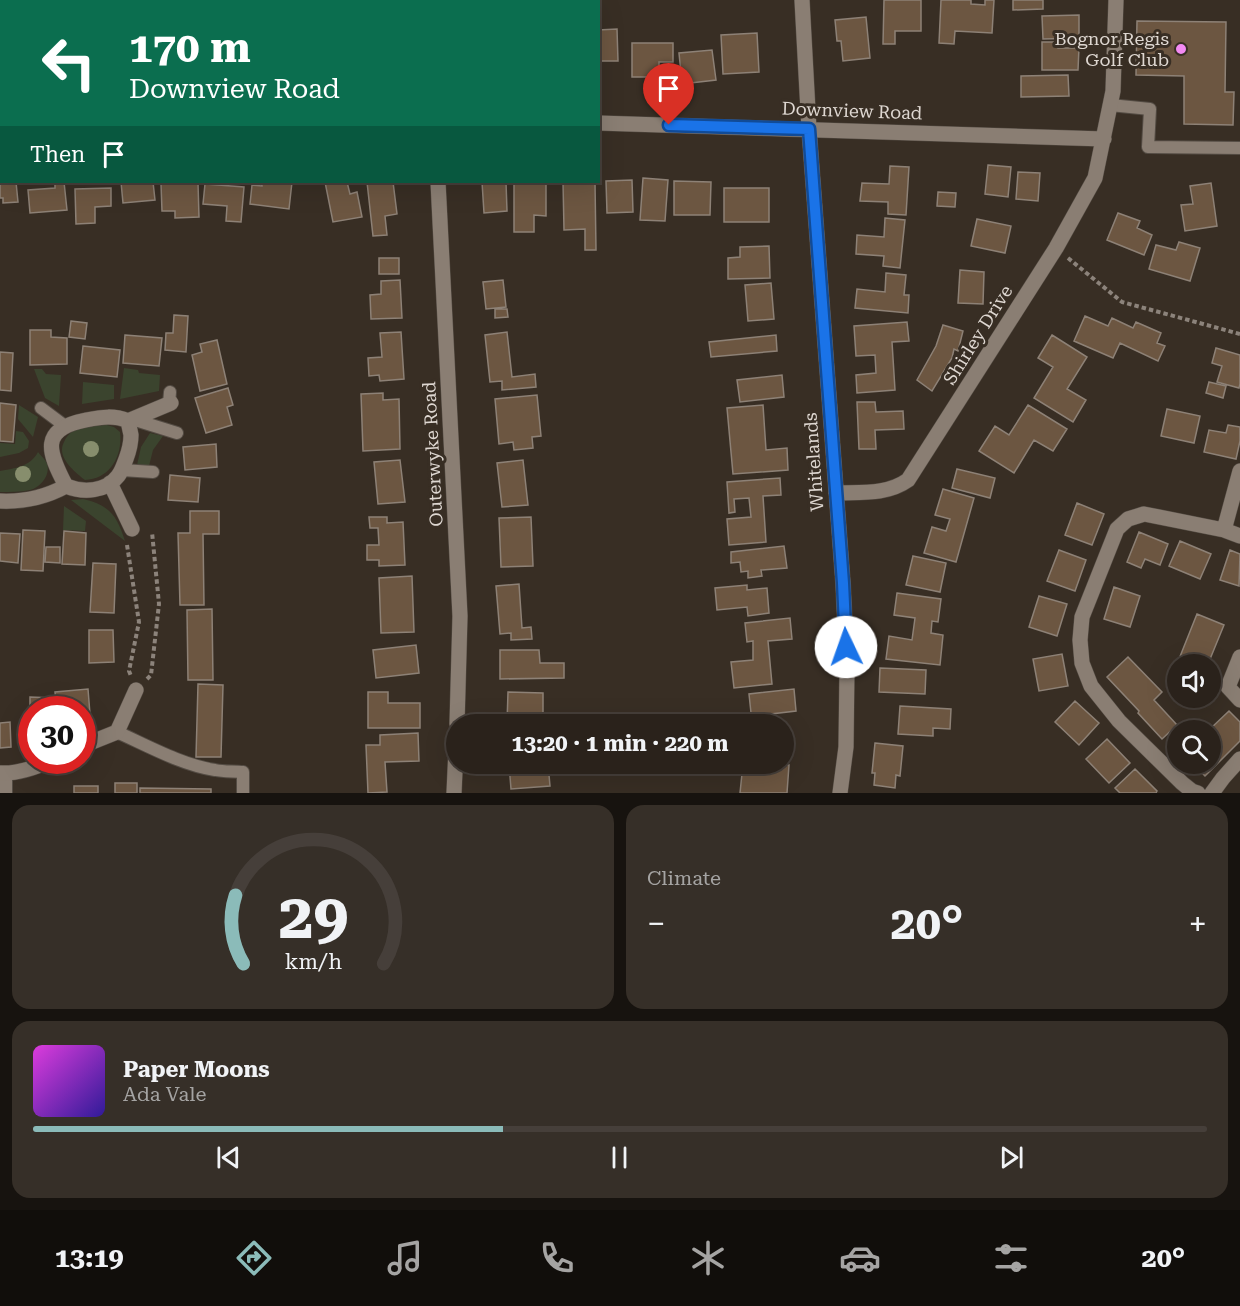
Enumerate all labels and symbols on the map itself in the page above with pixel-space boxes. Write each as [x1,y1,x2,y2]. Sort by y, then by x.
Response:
place label: Bognor Regis Golf Club [1054,28,1169,70]
marker: Bognor Regis Golf Club [1174,42,1188,56]
pin [643,63,694,125]
street label: Downview Road [781,98,923,123]
street label: Shirley Drive [939,281,1017,388]
street label: Outerwyke Road [418,381,447,527]
street label: Whitelands [800,412,827,512]
position arrow [814,615,878,679]
speed limit sign: 30 [18,696,96,774]

